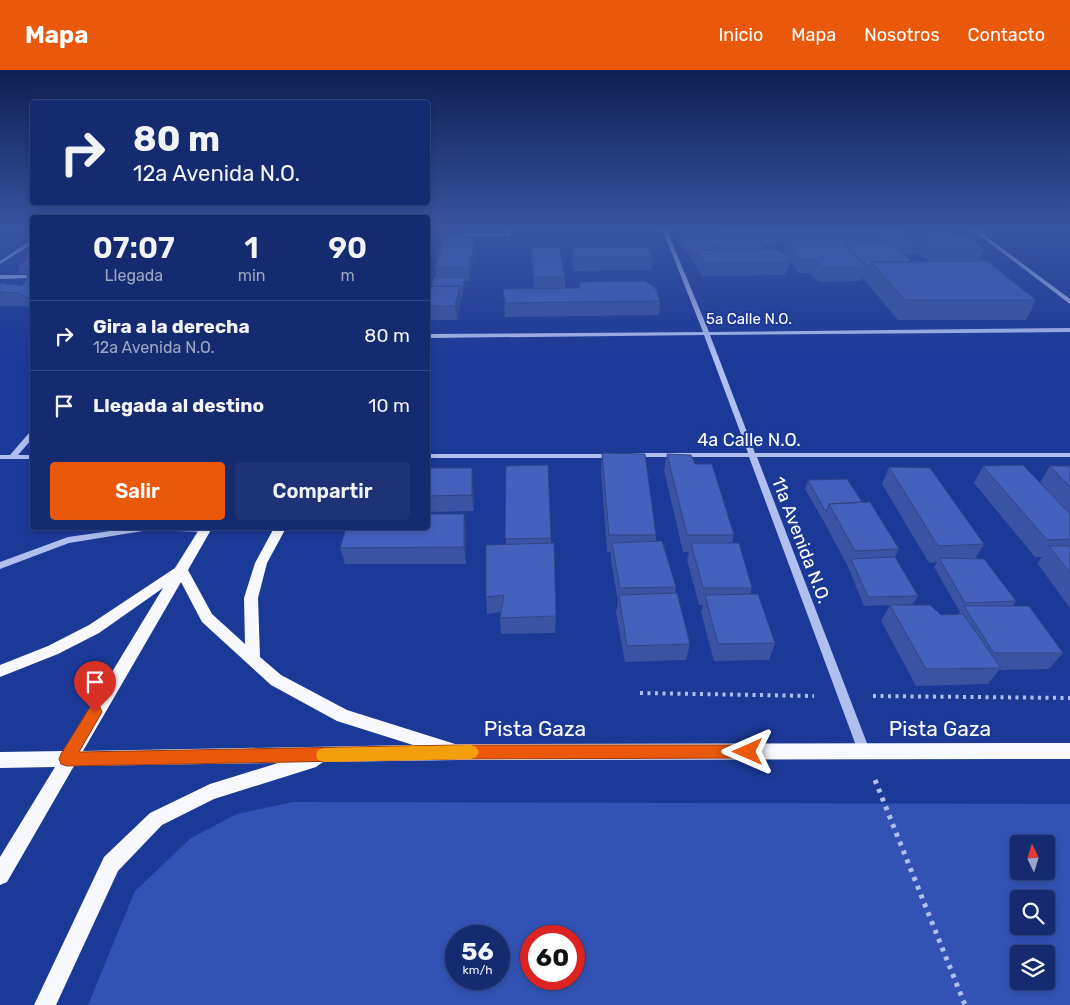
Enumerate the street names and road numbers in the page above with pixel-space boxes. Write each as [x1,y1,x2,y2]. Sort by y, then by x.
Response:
street label: 5a Calle N.O. [706,310,792,328]
street label: 4a Calle N.O. [697,429,801,451]
street label: 11a Avenida N.O. [767,474,835,606]
street label: Pista Gaza [484,716,586,741]
street label: Pista Gaza [889,716,991,741]

